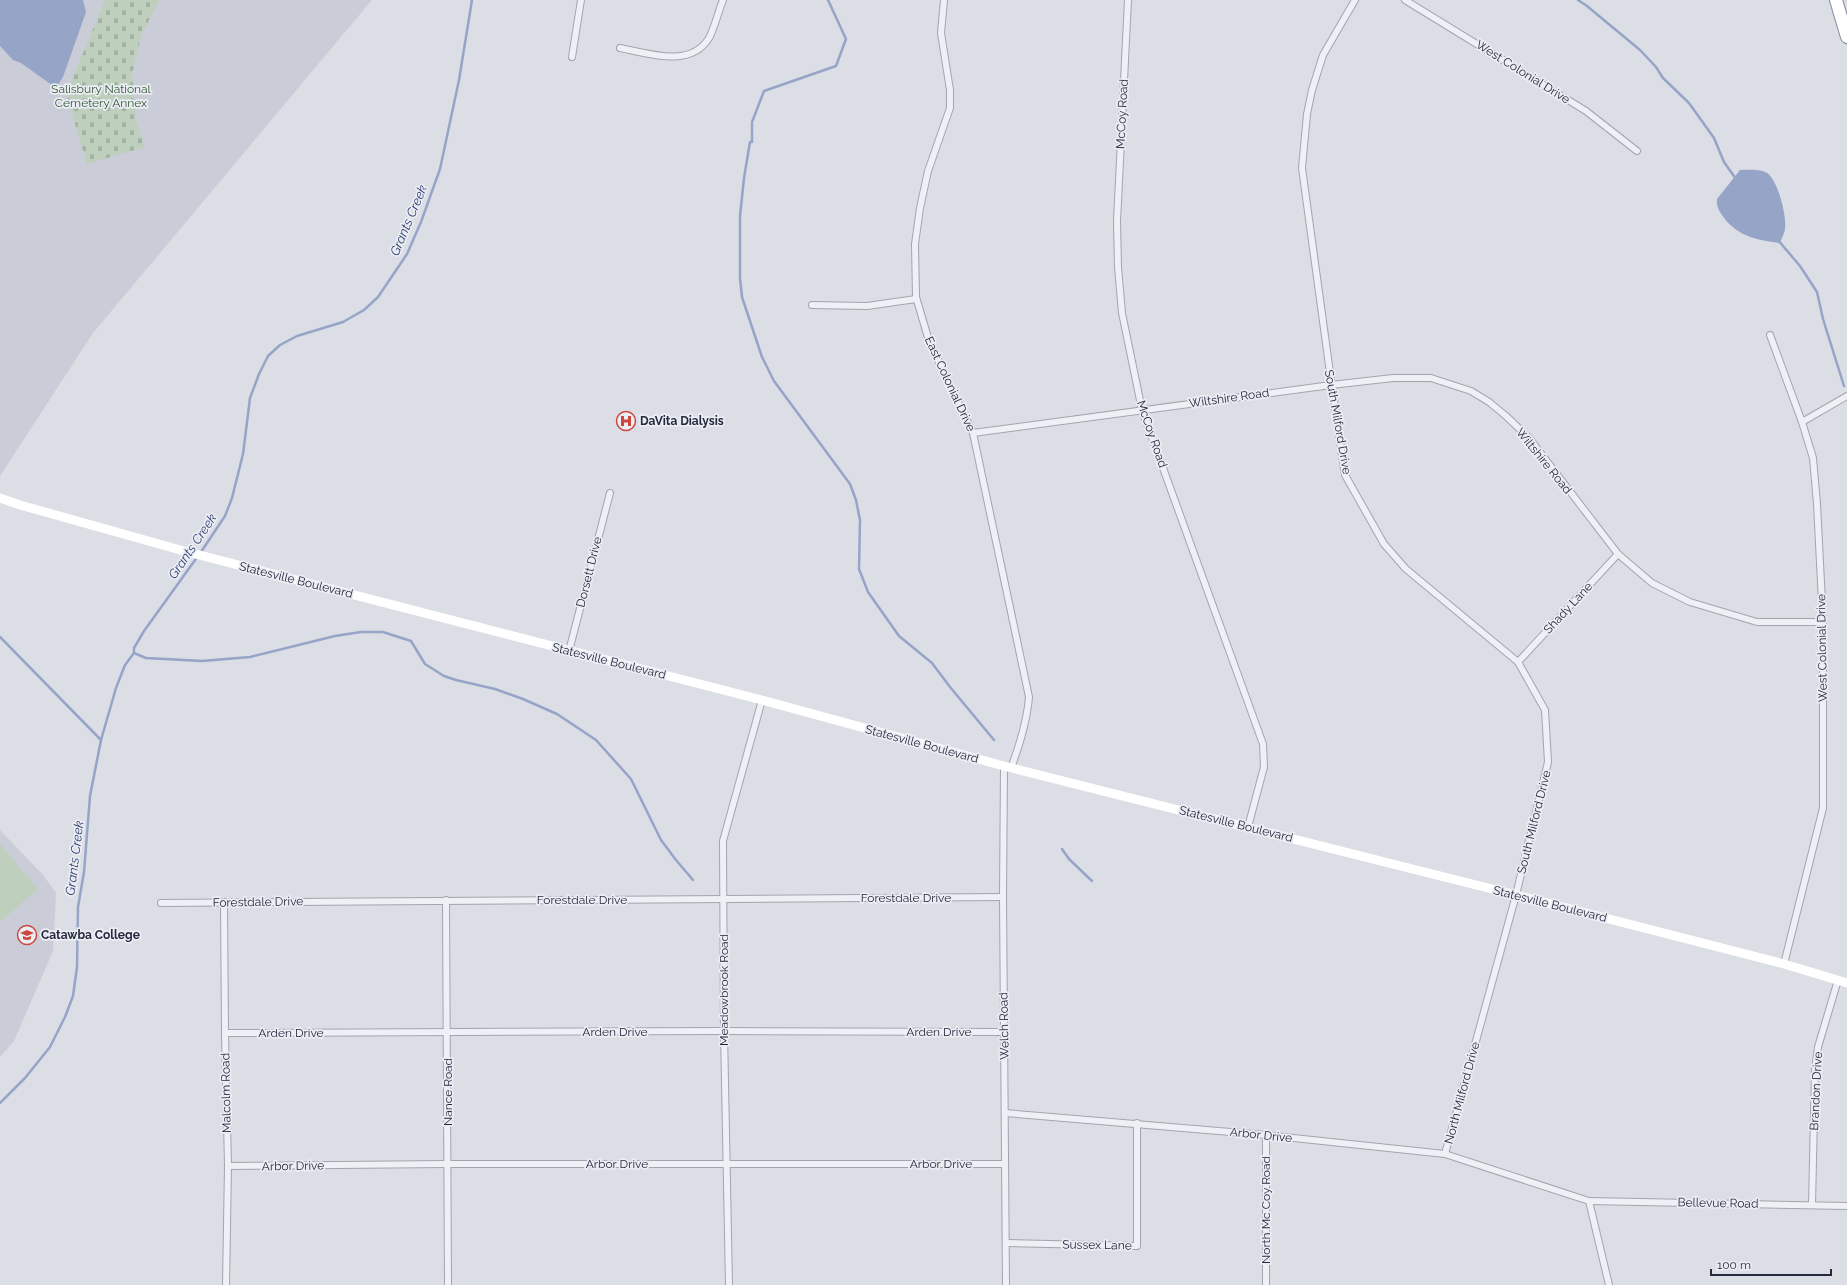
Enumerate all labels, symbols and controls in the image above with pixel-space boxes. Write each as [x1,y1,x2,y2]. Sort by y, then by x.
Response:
street label: West Colonial Drive [1473,37,1573,107]
street label: McCoy Road [1113,79,1131,149]
park label: Salisbury National Cemetery Annex [51,82,152,110]
water label: Grants Creek [387,183,430,258]
street label: East Colonial Drive [922,334,978,434]
street label: South Milford Drive [1322,369,1354,475]
street label: Wiltshire Road [1188,385,1270,411]
street label: McCoy Road [1134,399,1170,469]
hospital icon: DaVita Dialysis [615,410,637,432]
place label: DaVita Dialysis [640,414,724,428]
street label: Wiltshire Road [1513,425,1575,497]
water label: Grants Creek [165,511,220,582]
street label: Dorsett Drive [573,535,605,609]
street label: Statesville Boulevard [238,559,354,601]
street label: Shady Lane [1541,579,1595,637]
street label: West Colonial Drive [1814,594,1830,702]
street label: Statesville Boulevard [551,640,667,682]
street label: Statesville Boulevard [864,722,980,766]
street label: South Milford Drive [1514,769,1554,875]
street label: Statesville Boulevard [1178,803,1294,845]
water label: Grants Creek [62,820,87,896]
street label: Statesville Boulevard [1492,883,1608,925]
street label: Forestdale Drive [861,891,951,905]
street label: Forestdale Drive [537,893,627,907]
street label: Forestdale Drive [213,894,303,910]
school or university icon: Catawba College [16,924,38,946]
place label: Catawba College [41,928,140,942]
street label: Meadowbrook Road [717,934,731,1046]
street label: Welch Road [996,992,1012,1060]
street label: Arden Drive [582,1025,648,1039]
street label: Arden Drive [906,1025,972,1039]
street label: Arden Drive [258,1026,324,1040]
street label: North Milford Drive [1442,1040,1482,1146]
street label: Brandon Drive [1807,1051,1825,1131]
street label: Malcolm Road [218,1053,234,1133]
street label: Nance Road [441,1058,455,1126]
street label: Arbor Drive [1229,1125,1293,1145]
street label: North Mc Coy Road [1259,1156,1273,1264]
street label: Arbor Drive [586,1157,648,1171]
street label: Arbor Drive [910,1157,972,1171]
street label: Arbor Drive [262,1158,324,1174]
street label: Bellevue Road [1677,1195,1759,1211]
street label: Sussex Lane [1062,1237,1132,1253]
scale bar [1711,1251,1831,1277]
text: 100 m [1717,1258,1751,1272]

